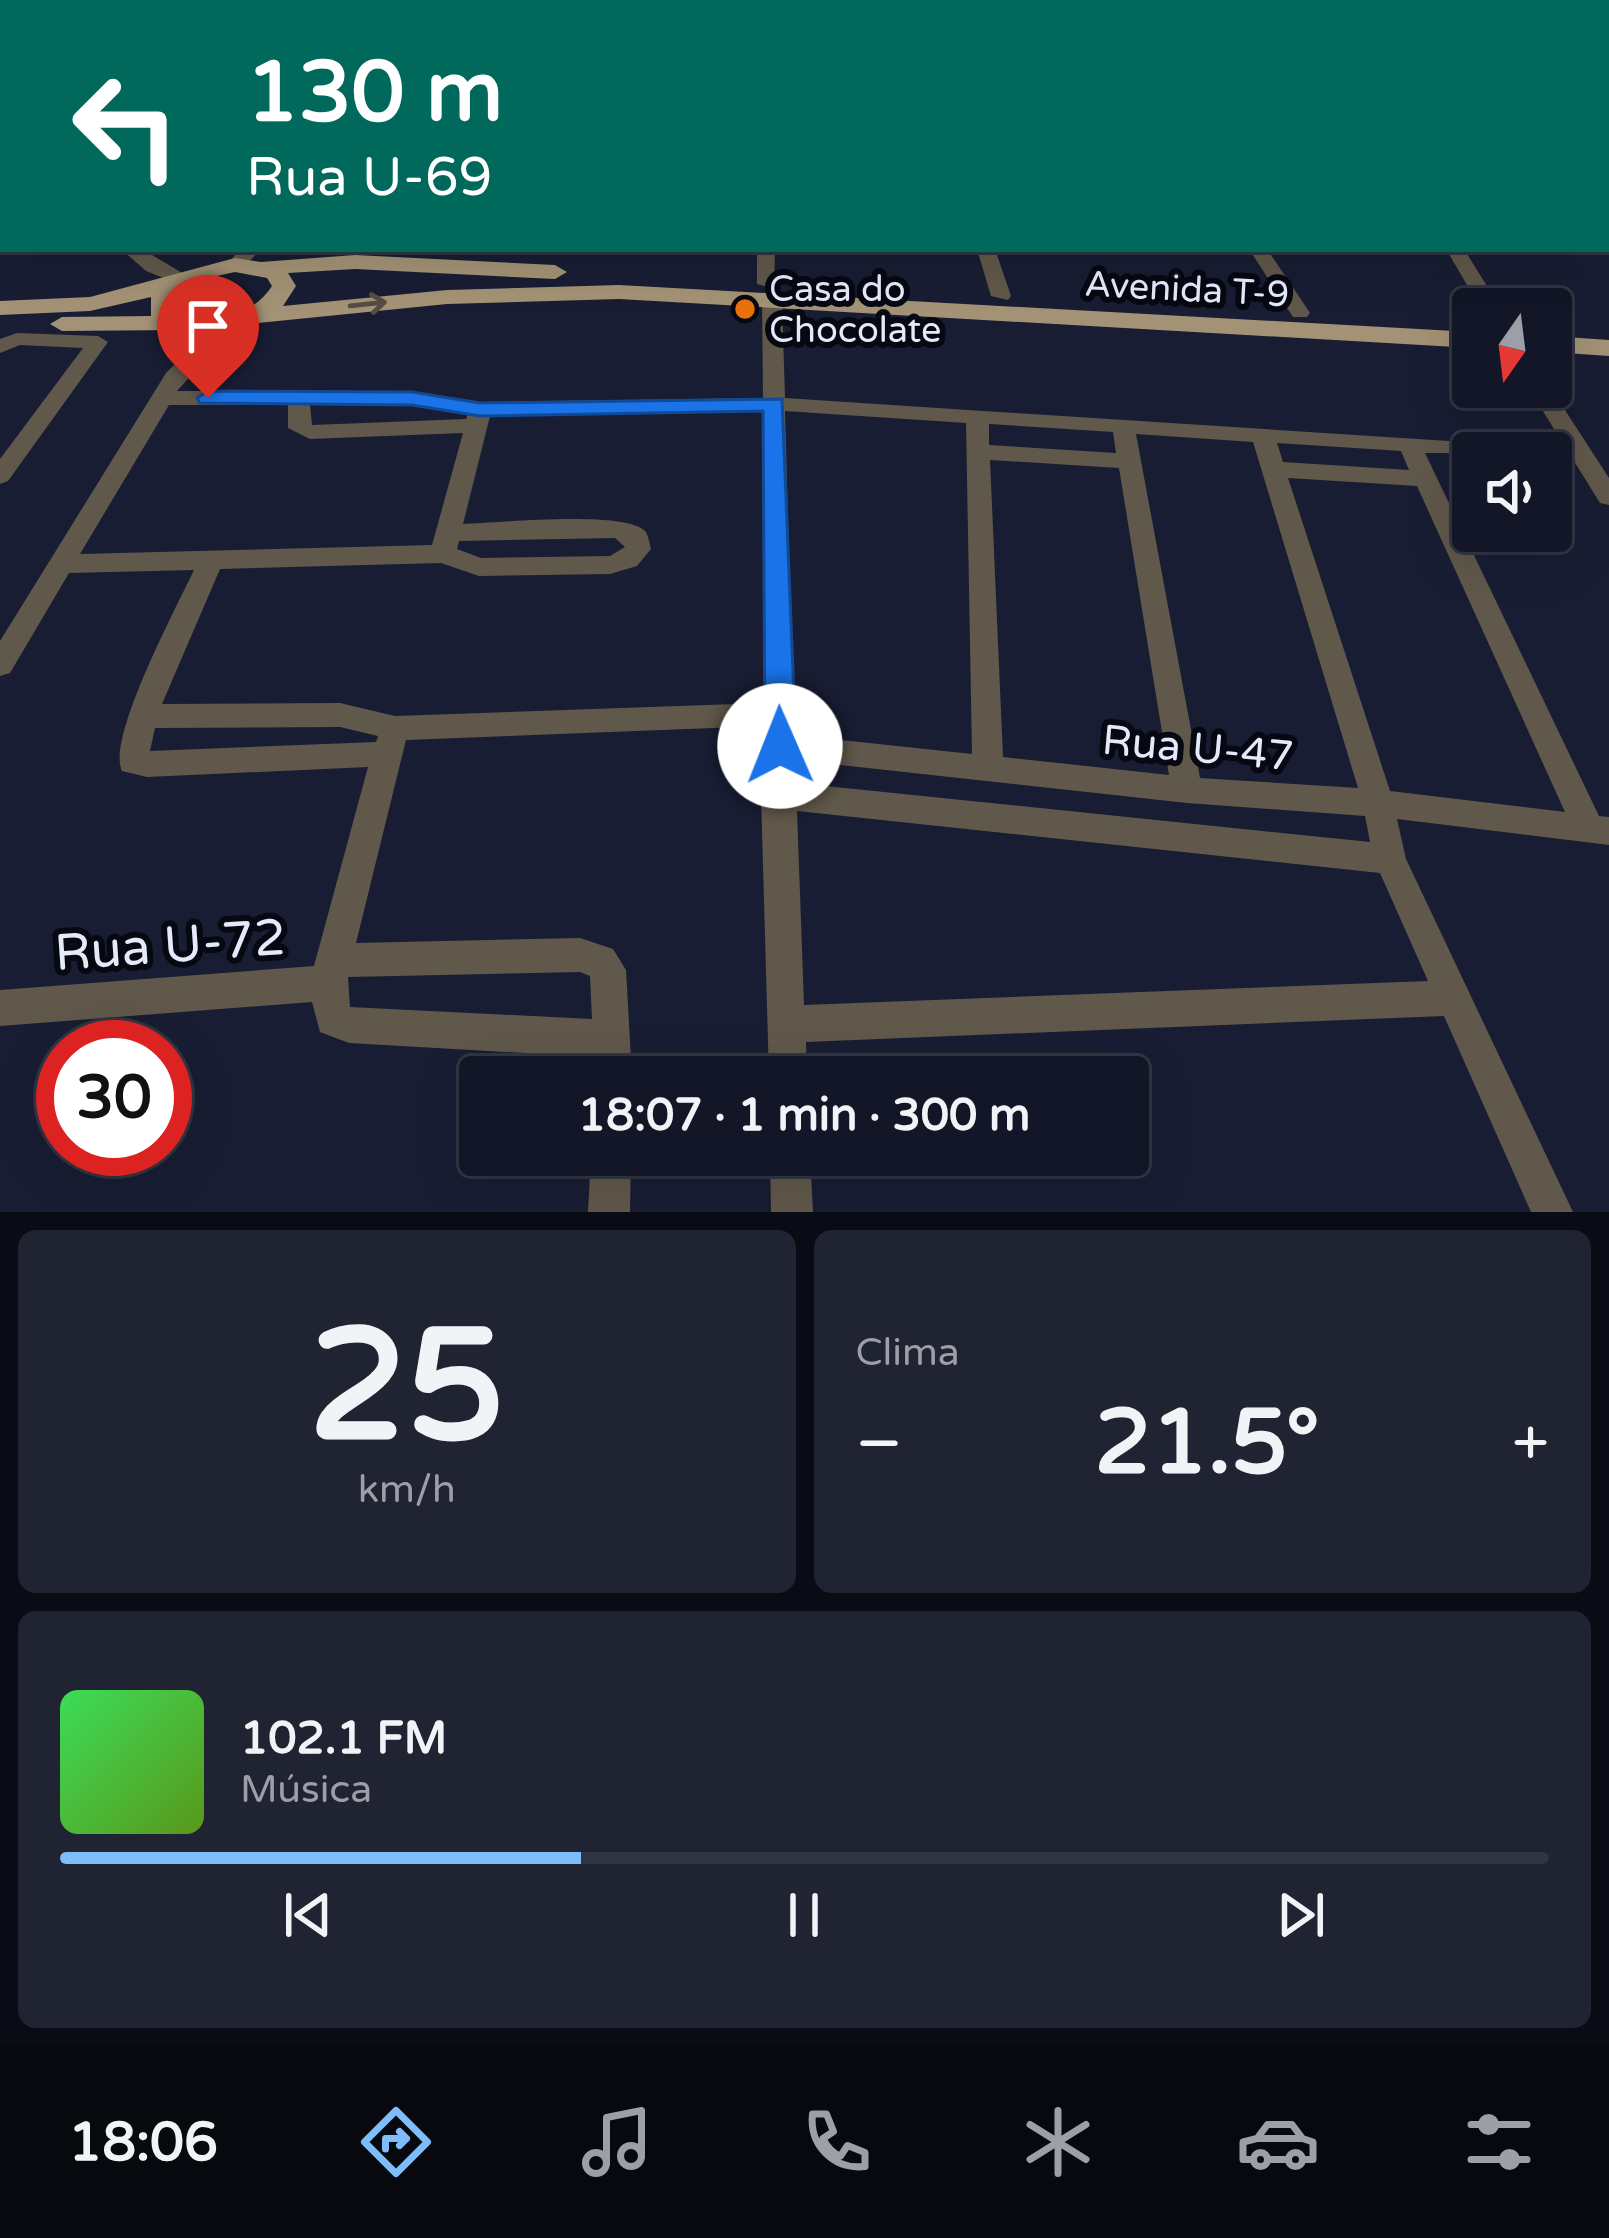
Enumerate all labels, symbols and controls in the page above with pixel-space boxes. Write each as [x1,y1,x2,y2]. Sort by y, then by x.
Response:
text: 130 m [246,43,503,144]
icon: left [48,48,204,204]
text: Rua U-69 [246,145,493,210]
street label: Avenida T-9 [1083,263,1290,316]
place label: Casa do Chocolate [769,268,941,352]
pin [157,275,259,398]
north arrow [1452,288,1572,408]
map controls [1452,288,1572,552]
one-way arrow [347,292,386,315]
icon: arrive [175,293,241,359]
marker: Casa do Chocolate [732,296,758,322]
button: sound [1452,432,1572,552]
position arrow [717,683,843,809]
street label: Rua U-47 [1100,715,1296,782]
street label: Rua U-72 [52,907,288,985]
speed limit sign: 30 [36,1020,192,1176]
text: 18:07 · 1 min · 300 m [578,1089,1030,1143]
text: 25 [309,1294,505,1482]
text: Clima [856,1329,960,1376]
text: 21.5° [1095,1389,1320,1498]
text: − [856,1404,903,1484]
text: + [1512,1404,1549,1484]
text: km/h [358,1466,456,1513]
text: 102.1 FM [240,1712,447,1766]
text: Música [240,1766,372,1813]
icon: previous [275,1882,341,1948]
icon: pause [771,1882,837,1948]
icon: next [1268,1882,1334,1948]
icon: directions [354,2100,438,2184]
icon: music [575,2100,659,2184]
icon: phone [795,2100,879,2184]
icon: climate [1016,2100,1100,2184]
icon: car [1236,2100,1320,2184]
icon: filters [1457,2100,1541,2184]
text: 18:06 [68,2110,218,2175]

